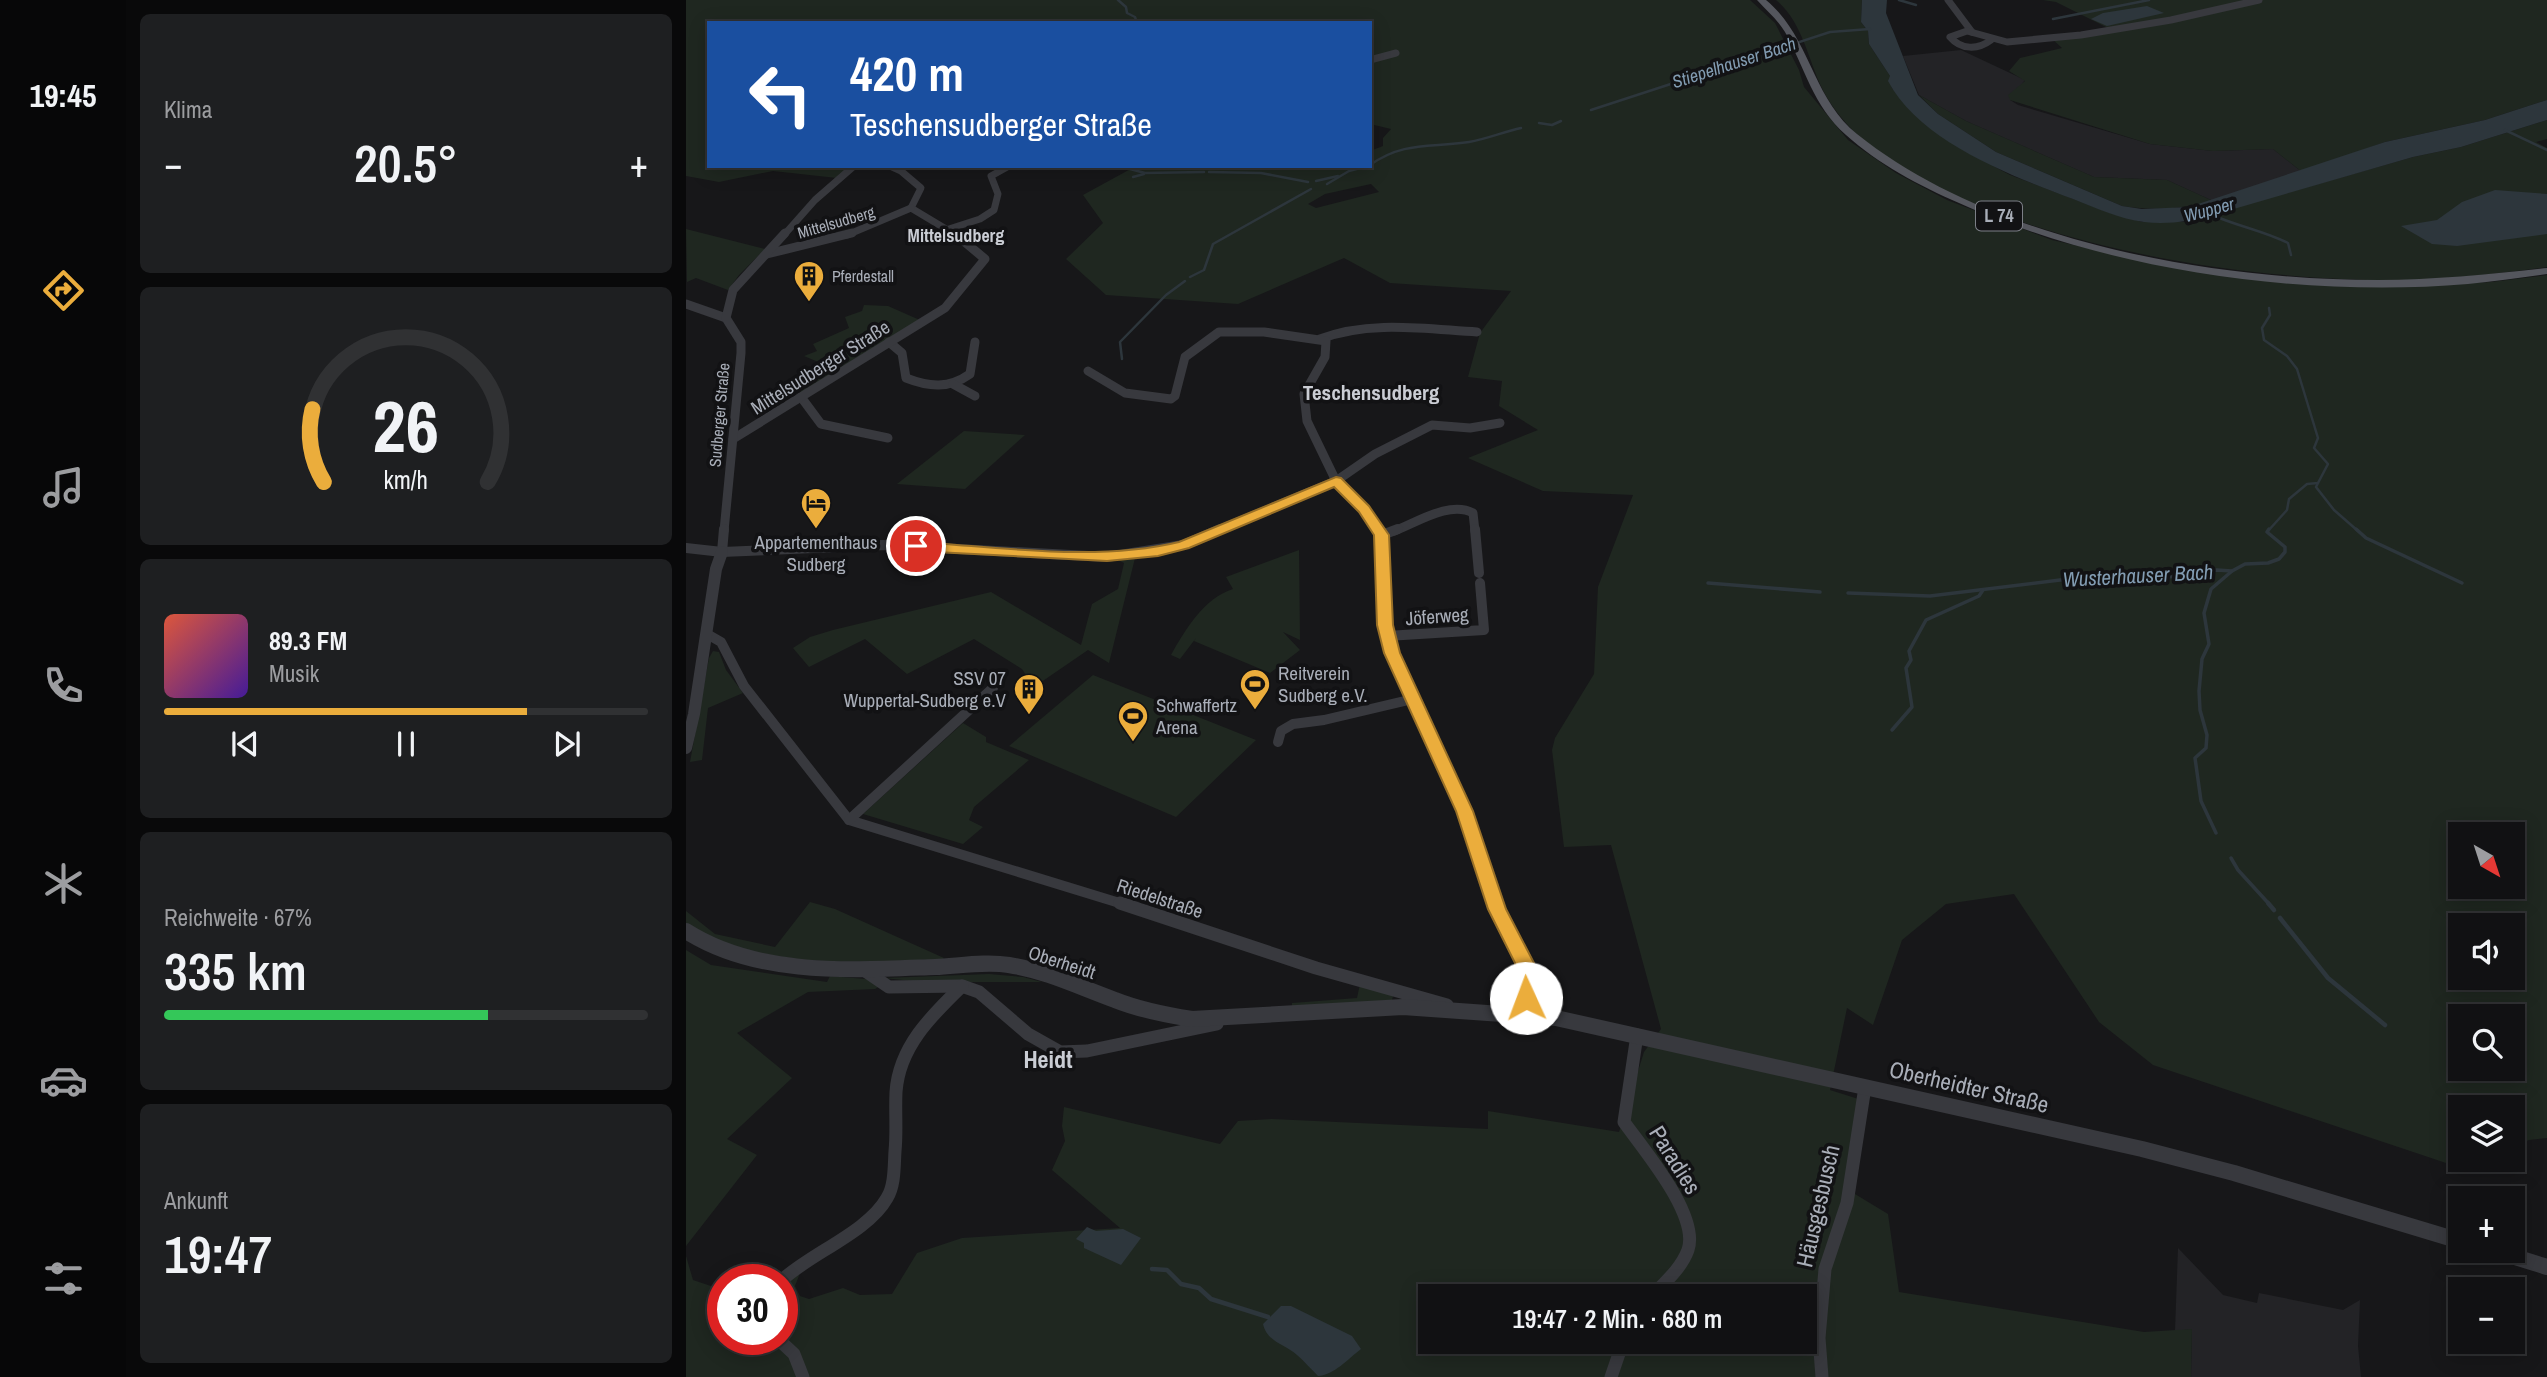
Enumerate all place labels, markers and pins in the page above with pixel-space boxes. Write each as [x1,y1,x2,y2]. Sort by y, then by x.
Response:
building icon: Pferdestall [792,259,826,303]
place label: Pferdestall [832,265,894,287]
hotel icon: Appartementhaus Sudberg [799,486,833,530]
pin [886,516,946,576]
place label: Appartementhaus Sudberg [754,529,878,577]
place label: Reitverein Sudberg e.V. [1278,660,1368,708]
place label: SSV 07 Wuppertal-Sudberg e.V [843,665,1007,713]
sports icon: Reitverein Sudberg e.V. [1238,667,1272,711]
building icon: SSV 07 Wuppertal-Sudberg e.V [1012,672,1046,716]
place label: Schwaffertz Arena [1155,692,1237,740]
sports icon: Schwaffertz Arena [1116,699,1150,743]

